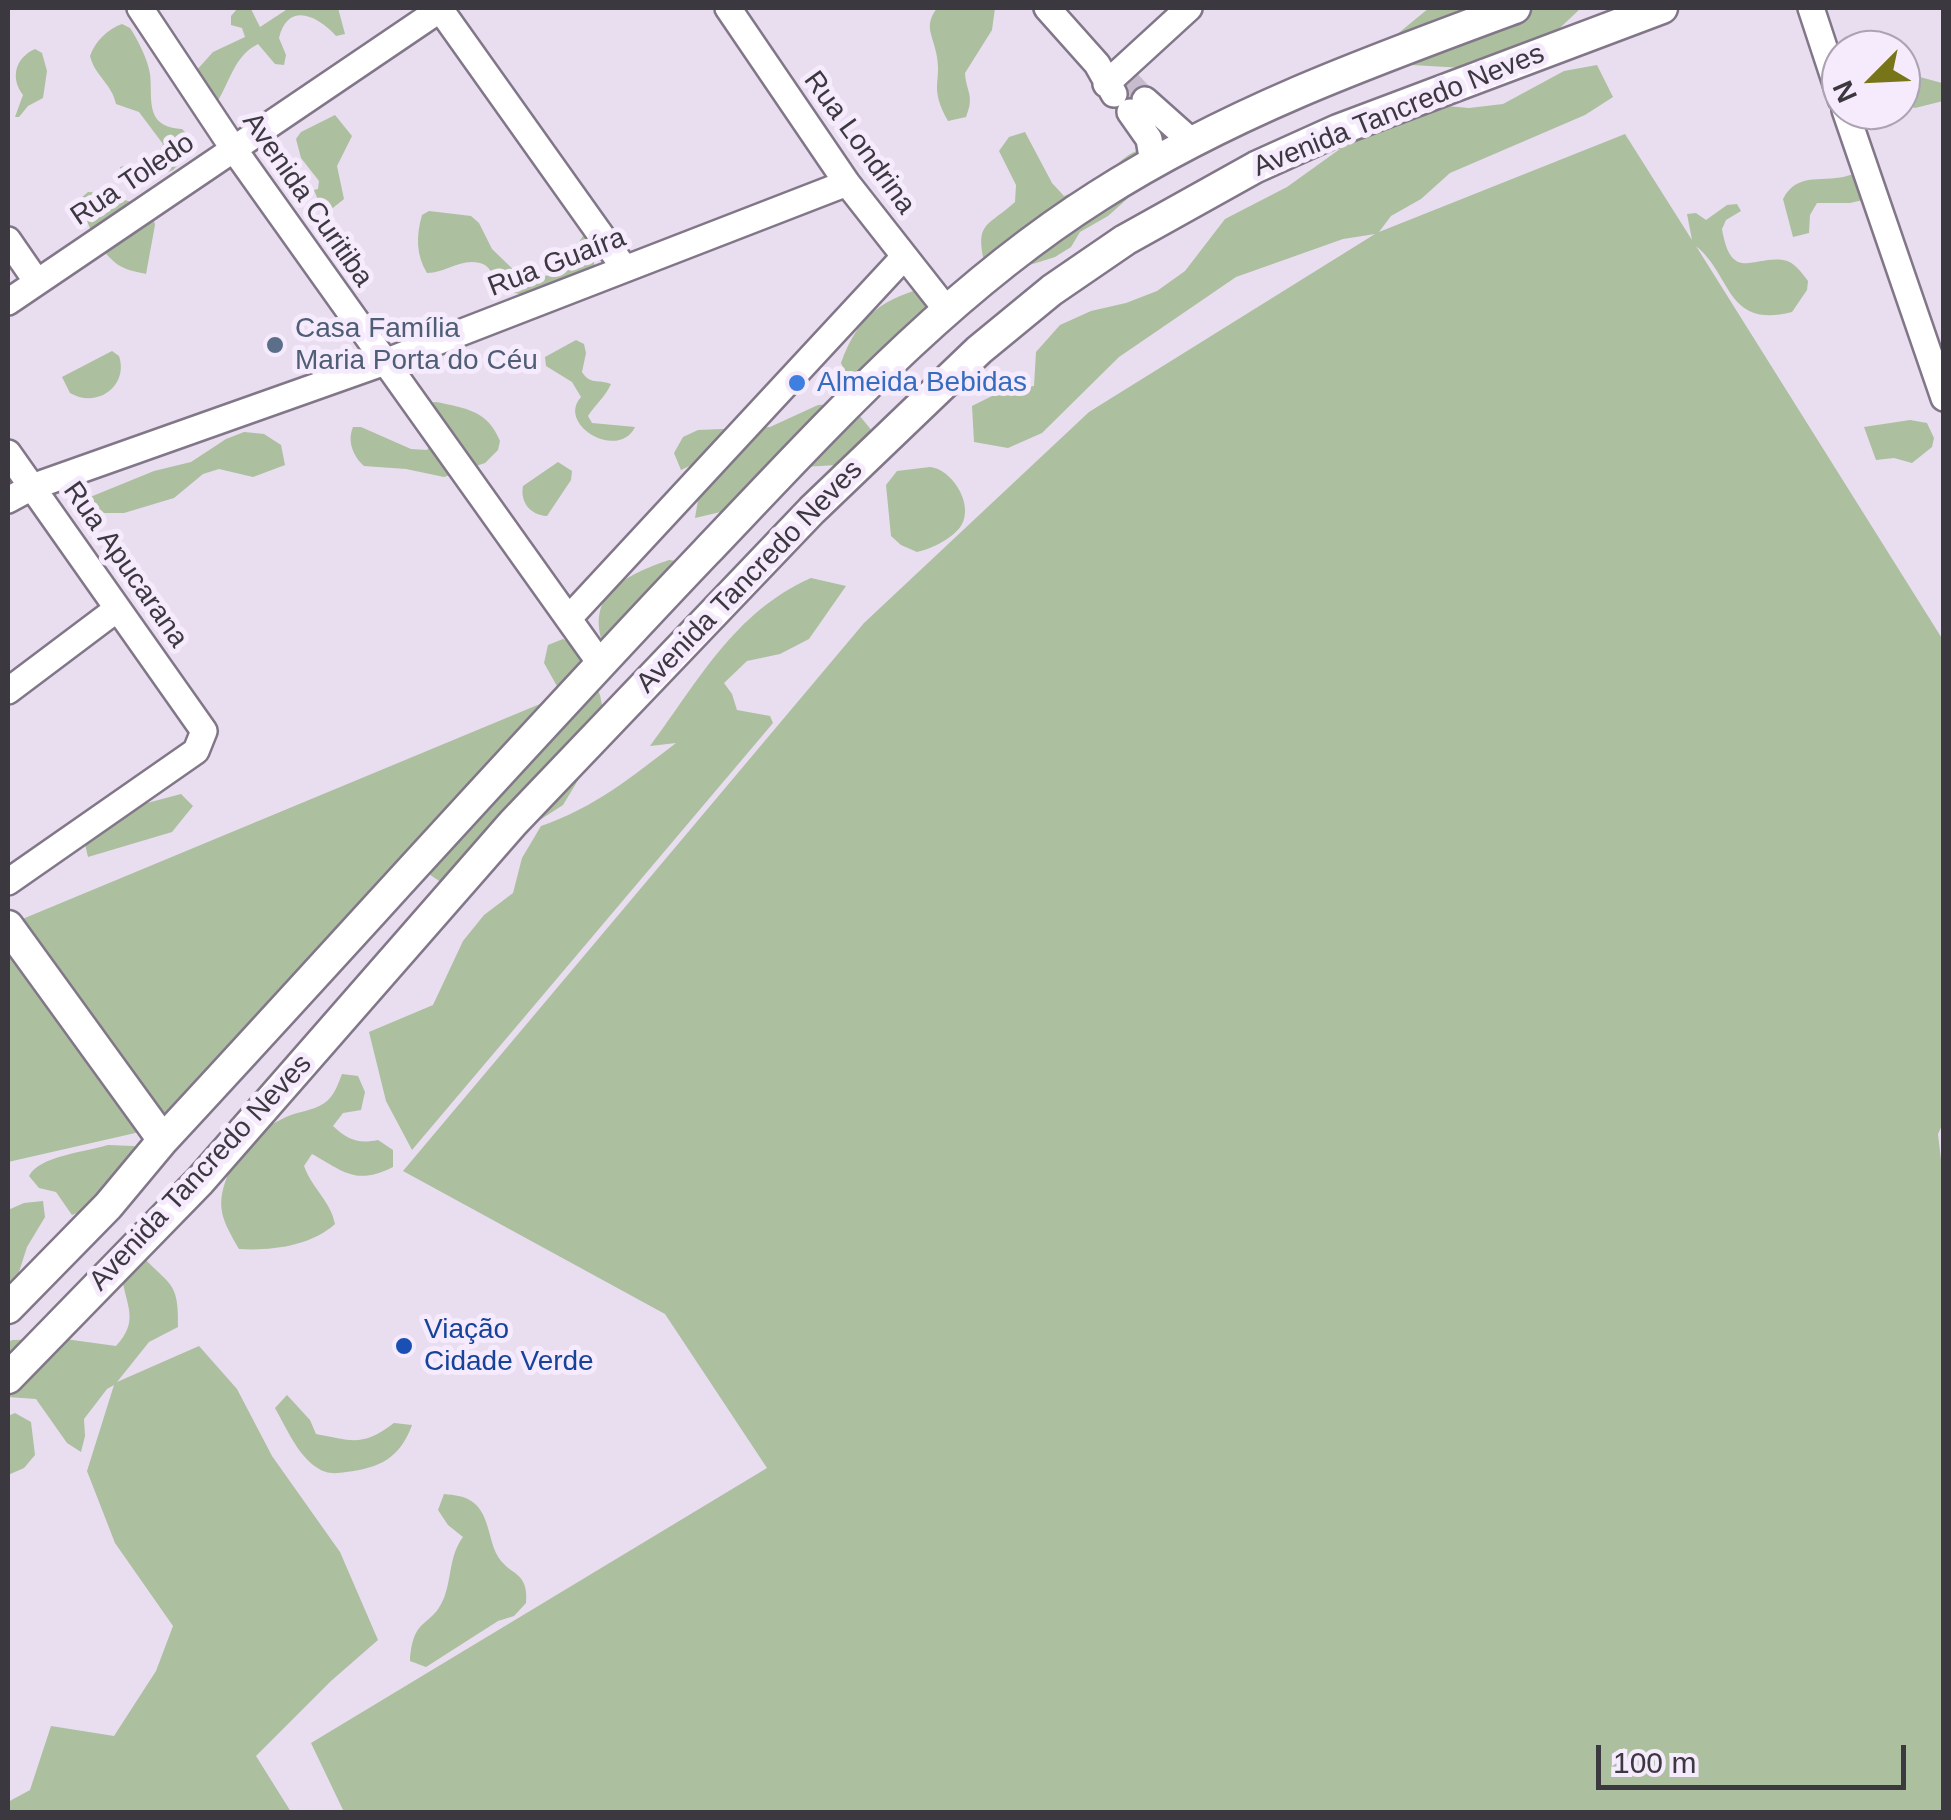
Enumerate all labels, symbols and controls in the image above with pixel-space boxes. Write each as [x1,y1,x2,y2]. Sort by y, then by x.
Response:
north arrow [1821,30,1921,130]
street label: Avenida Tancredo Neves [1249,37,1549,185]
street label: Rua Londrina [796,65,922,221]
text: N [1827,76,1863,107]
street label: Avenida Curitiba [234,106,380,294]
street label: Rua Toledo [65,126,201,234]
street label: Rua Guaíra [483,221,631,305]
place label: Casa Família Maria Porta do Céu [295,312,538,378]
marker: Casa Família Maria Porta do Céu [264,334,286,356]
place label: Almeida Bebidas [817,366,1027,400]
marker: Almeida Bebidas [786,372,808,394]
street label: Avenida Tancredo Neves [630,454,870,700]
street label: Rua Apucarana [55,476,195,654]
street label: Avenida Tancredo Neves [83,1048,319,1298]
place label: Viação Cidade Verde [424,1313,594,1379]
marker: Viação Cidade Verde [393,1335,415,1357]
scale bar [1601,1725,1911,1787]
text: 100 m [1613,1746,1696,1779]

